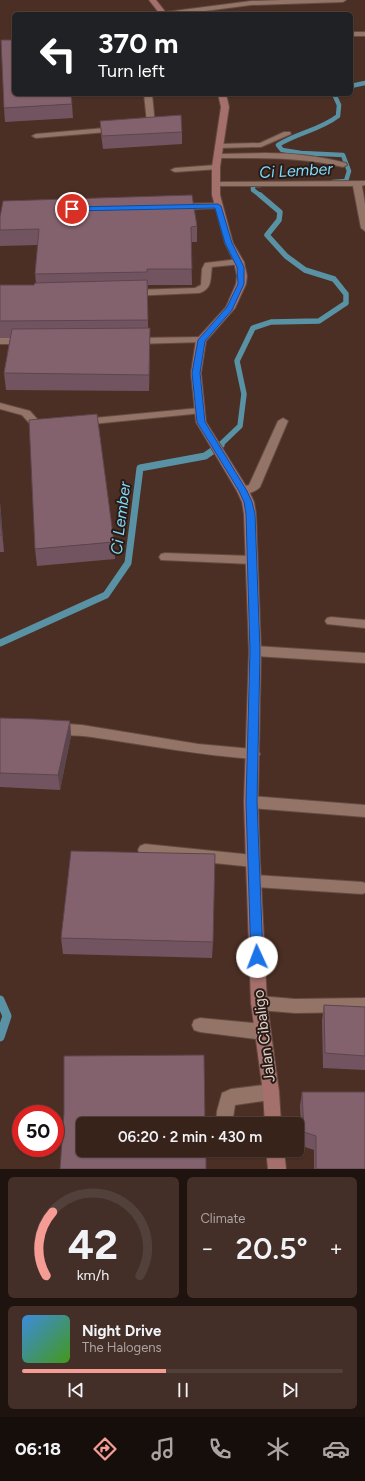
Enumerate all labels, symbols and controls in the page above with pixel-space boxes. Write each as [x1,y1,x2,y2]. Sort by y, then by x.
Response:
text: 370 m [98,26,178,60]
icon: left [32,28,84,80]
text: Turn left [98,60,165,82]
water label: Ci Lember [259,159,334,182]
pin [55,192,89,226]
icon: arrive [61,198,83,220]
water label: Ci Lember [107,480,134,556]
position arrow [236,936,278,978]
street label: Jalan Cibaligo [249,988,279,1083]
speed limit sign: 50 [12,1105,64,1157]
text: 06:20 · 2 min · 430 m [118,1128,262,1146]
text: Climate [201,1211,245,1226]
text: 42 [68,1218,118,1268]
text: 20.5° [236,1230,308,1267]
text: − [201,1235,214,1262]
text: + [329,1235,343,1262]
text: km/h [77,1265,110,1283]
text: Night Drive [82,1322,161,1340]
text: The Halogens [82,1340,162,1355]
icon: previous [65,1379,87,1401]
icon: pause [172,1379,194,1401]
icon: next [279,1379,301,1401]
icon: directions [91,1435,119,1463]
icon: music [149,1435,177,1463]
icon: phone [206,1435,234,1463]
icon: climate [264,1435,292,1463]
icon: car [322,1435,350,1463]
text: 06:18 [15,1438,61,1460]

